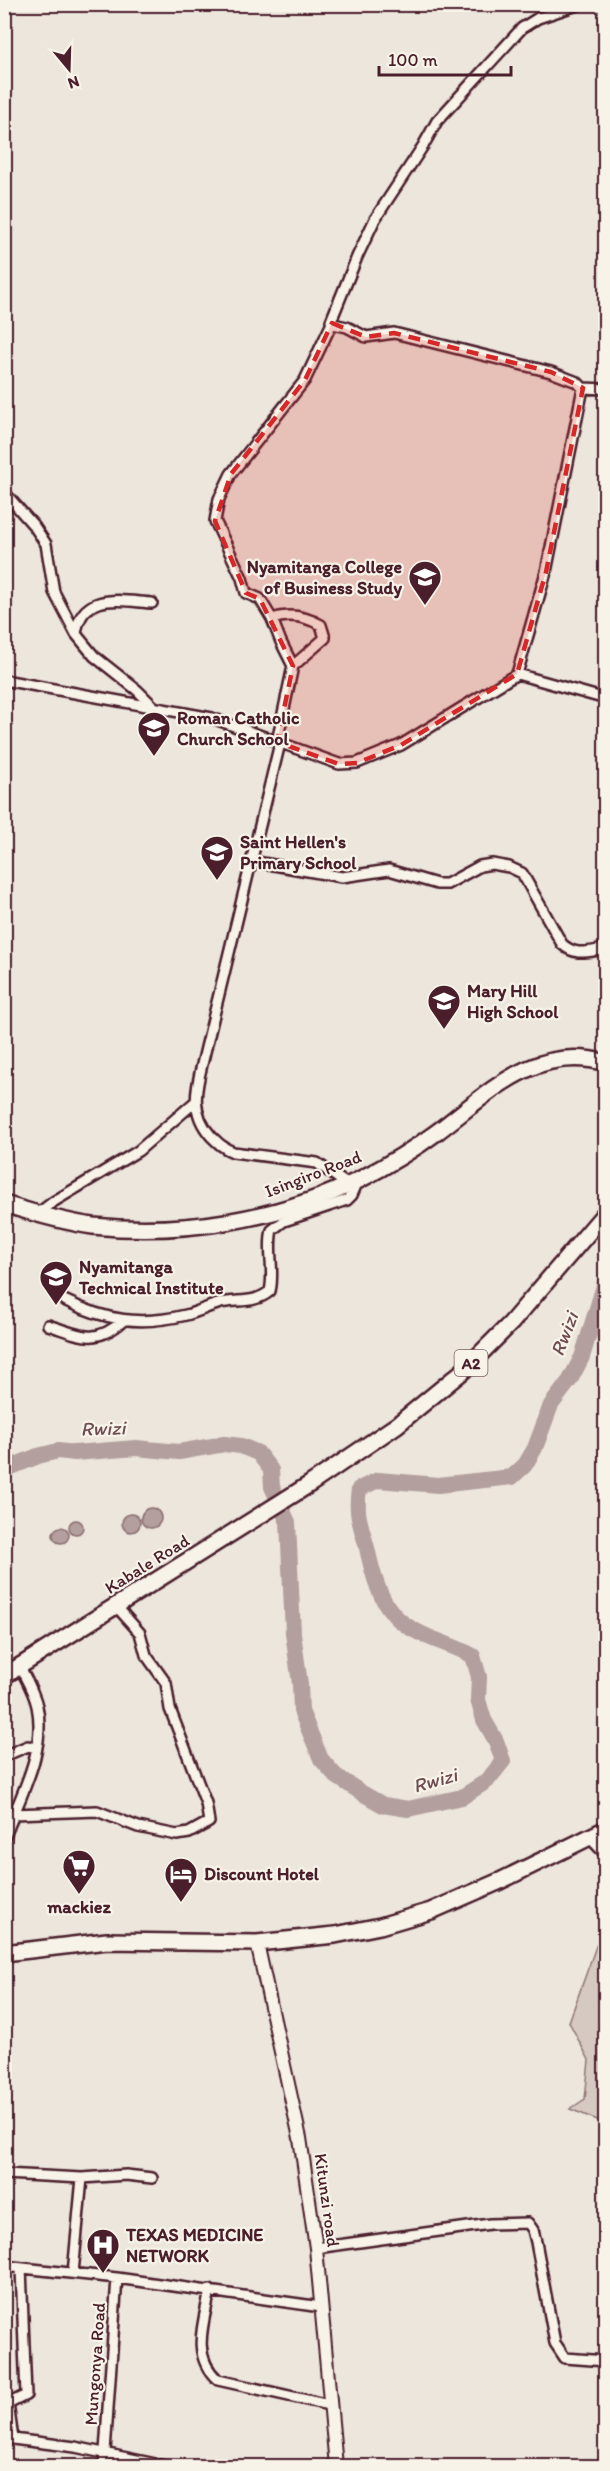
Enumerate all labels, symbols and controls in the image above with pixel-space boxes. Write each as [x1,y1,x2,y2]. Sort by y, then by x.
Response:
north arrow [39,39,99,99]
scale bar [379,39,511,77]
text: 100 m [388,49,438,71]
text: N [66,72,82,93]
place label: Nyamitanga College of Business Study [247,556,403,599]
school or university icon: Nyamitanga College of Business Study [407,559,443,606]
place label: Roman Catholic Church School [177,707,300,750]
school or university icon: Roman Catholic Church School [136,710,172,757]
place label: Saint Hellen's Primary School [240,831,357,874]
school or university icon: Saint Hellen's Primary School [199,834,235,881]
place label: Mary Hill High School [467,980,559,1023]
school or university icon: Mary Hill High School [426,983,462,1030]
street label: Isingiro Road [262,1145,365,1202]
place label: Nyamitanga Technical Institute [78,1256,224,1299]
school or university icon: Nyamitanga Technical Institute [38,1259,74,1306]
water label: Rwizi [545,1307,584,1359]
road number: A2 [454,1350,488,1376]
water label: Rwizi [80,1415,128,1441]
street label: Kabale Road [101,1529,194,1599]
water label: Rwizi [410,1762,462,1798]
supermarket icon: mackiez [61,1848,97,1895]
hotel icon: Discount Hotel [163,1856,199,1903]
place label: Discount Hotel [204,1863,320,1885]
place label: mackiez [46,1896,111,1918]
street label: Kitunzi road [310,2152,344,2248]
place label: TEXAS MEDICINE NETWORK [125,2224,263,2267]
hospital icon: TEXAS MEDICINE NETWORK [85,2227,121,2274]
street label: Mungonya Road [80,2301,110,2426]

